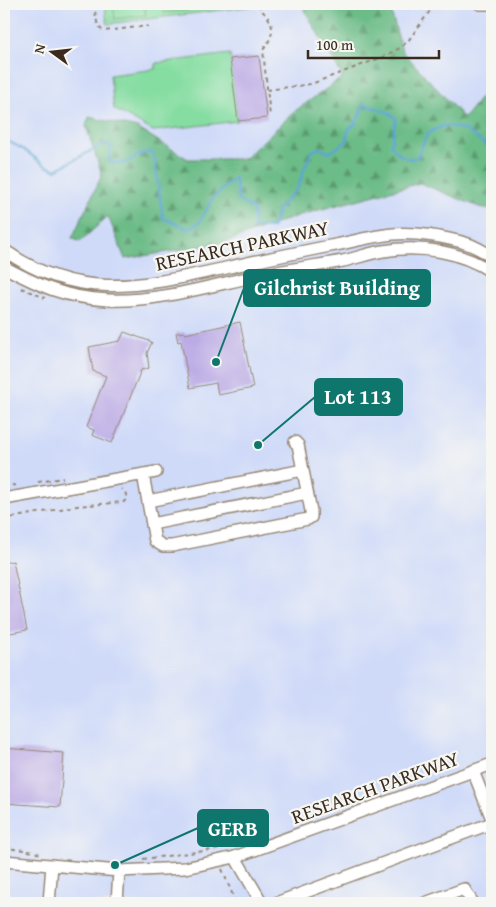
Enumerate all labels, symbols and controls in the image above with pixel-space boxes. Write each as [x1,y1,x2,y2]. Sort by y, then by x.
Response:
north arrow [28,28,78,78]
scale bar [308,28,440,60]
text: 100 m [316,34,354,55]
text: N [29,41,50,56]
street label: RESEARCH PARKWAY [153,212,331,278]
callout: Gilchrist Building [244,270,430,306]
text: Gilchrist Building [254,272,421,303]
callout: Lot 113 [315,379,402,415]
text: Lot 113 [324,381,392,412]
street label: RESEARCH PARKWAY [287,743,463,831]
callout: GERB [198,810,268,846]
text: GERB [208,813,258,844]

